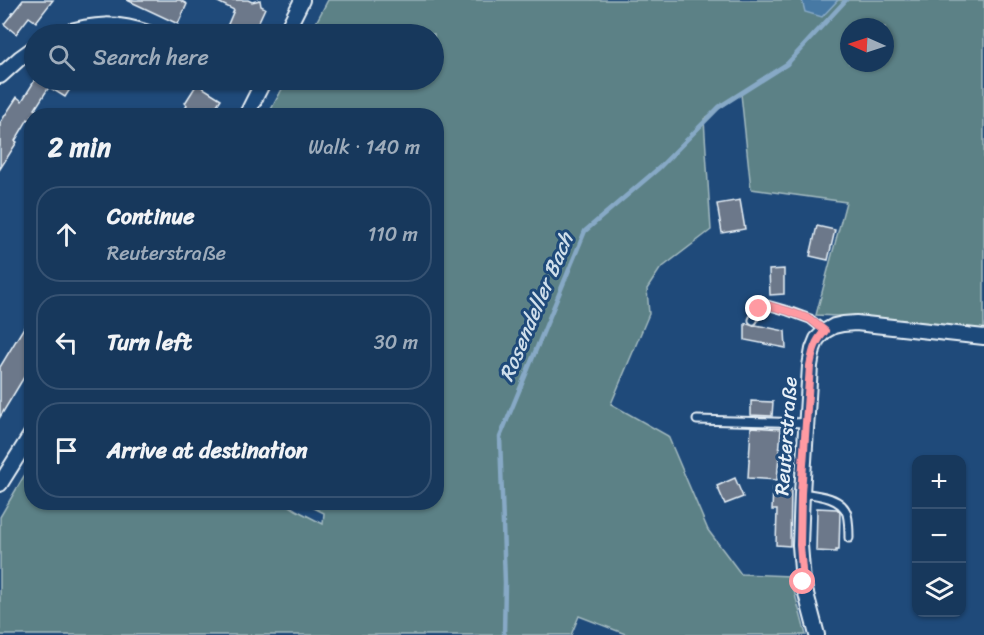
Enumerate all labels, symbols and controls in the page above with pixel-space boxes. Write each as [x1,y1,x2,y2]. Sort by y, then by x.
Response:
north arrow [840,18,894,72]
search box [24,24,444,90]
text: Search here [93,38,209,77]
icon: search [45,41,78,74]
text: 2 min [48,124,111,170]
text: Walk · 140 m [308,130,420,165]
text: Continue [107,197,195,236]
text: 110 m [368,217,418,252]
icon: ahead [50,218,83,251]
water label: Rosendeller Bach [488,225,585,387]
text: Reuterstraße [107,236,226,271]
route end [745,295,771,321]
text: Turn left [107,323,192,362]
text: 30 m [374,325,418,360]
icon: left [50,326,83,359]
street label: Reuterstraße [764,375,808,497]
text: Arrive at destination [107,431,308,470]
icon: arrive [50,434,83,467]
map controls [912,455,966,617]
button: + [912,455,966,509]
button: − [912,509,966,563]
button: layers [912,563,966,617]
route start [789,568,815,594]

